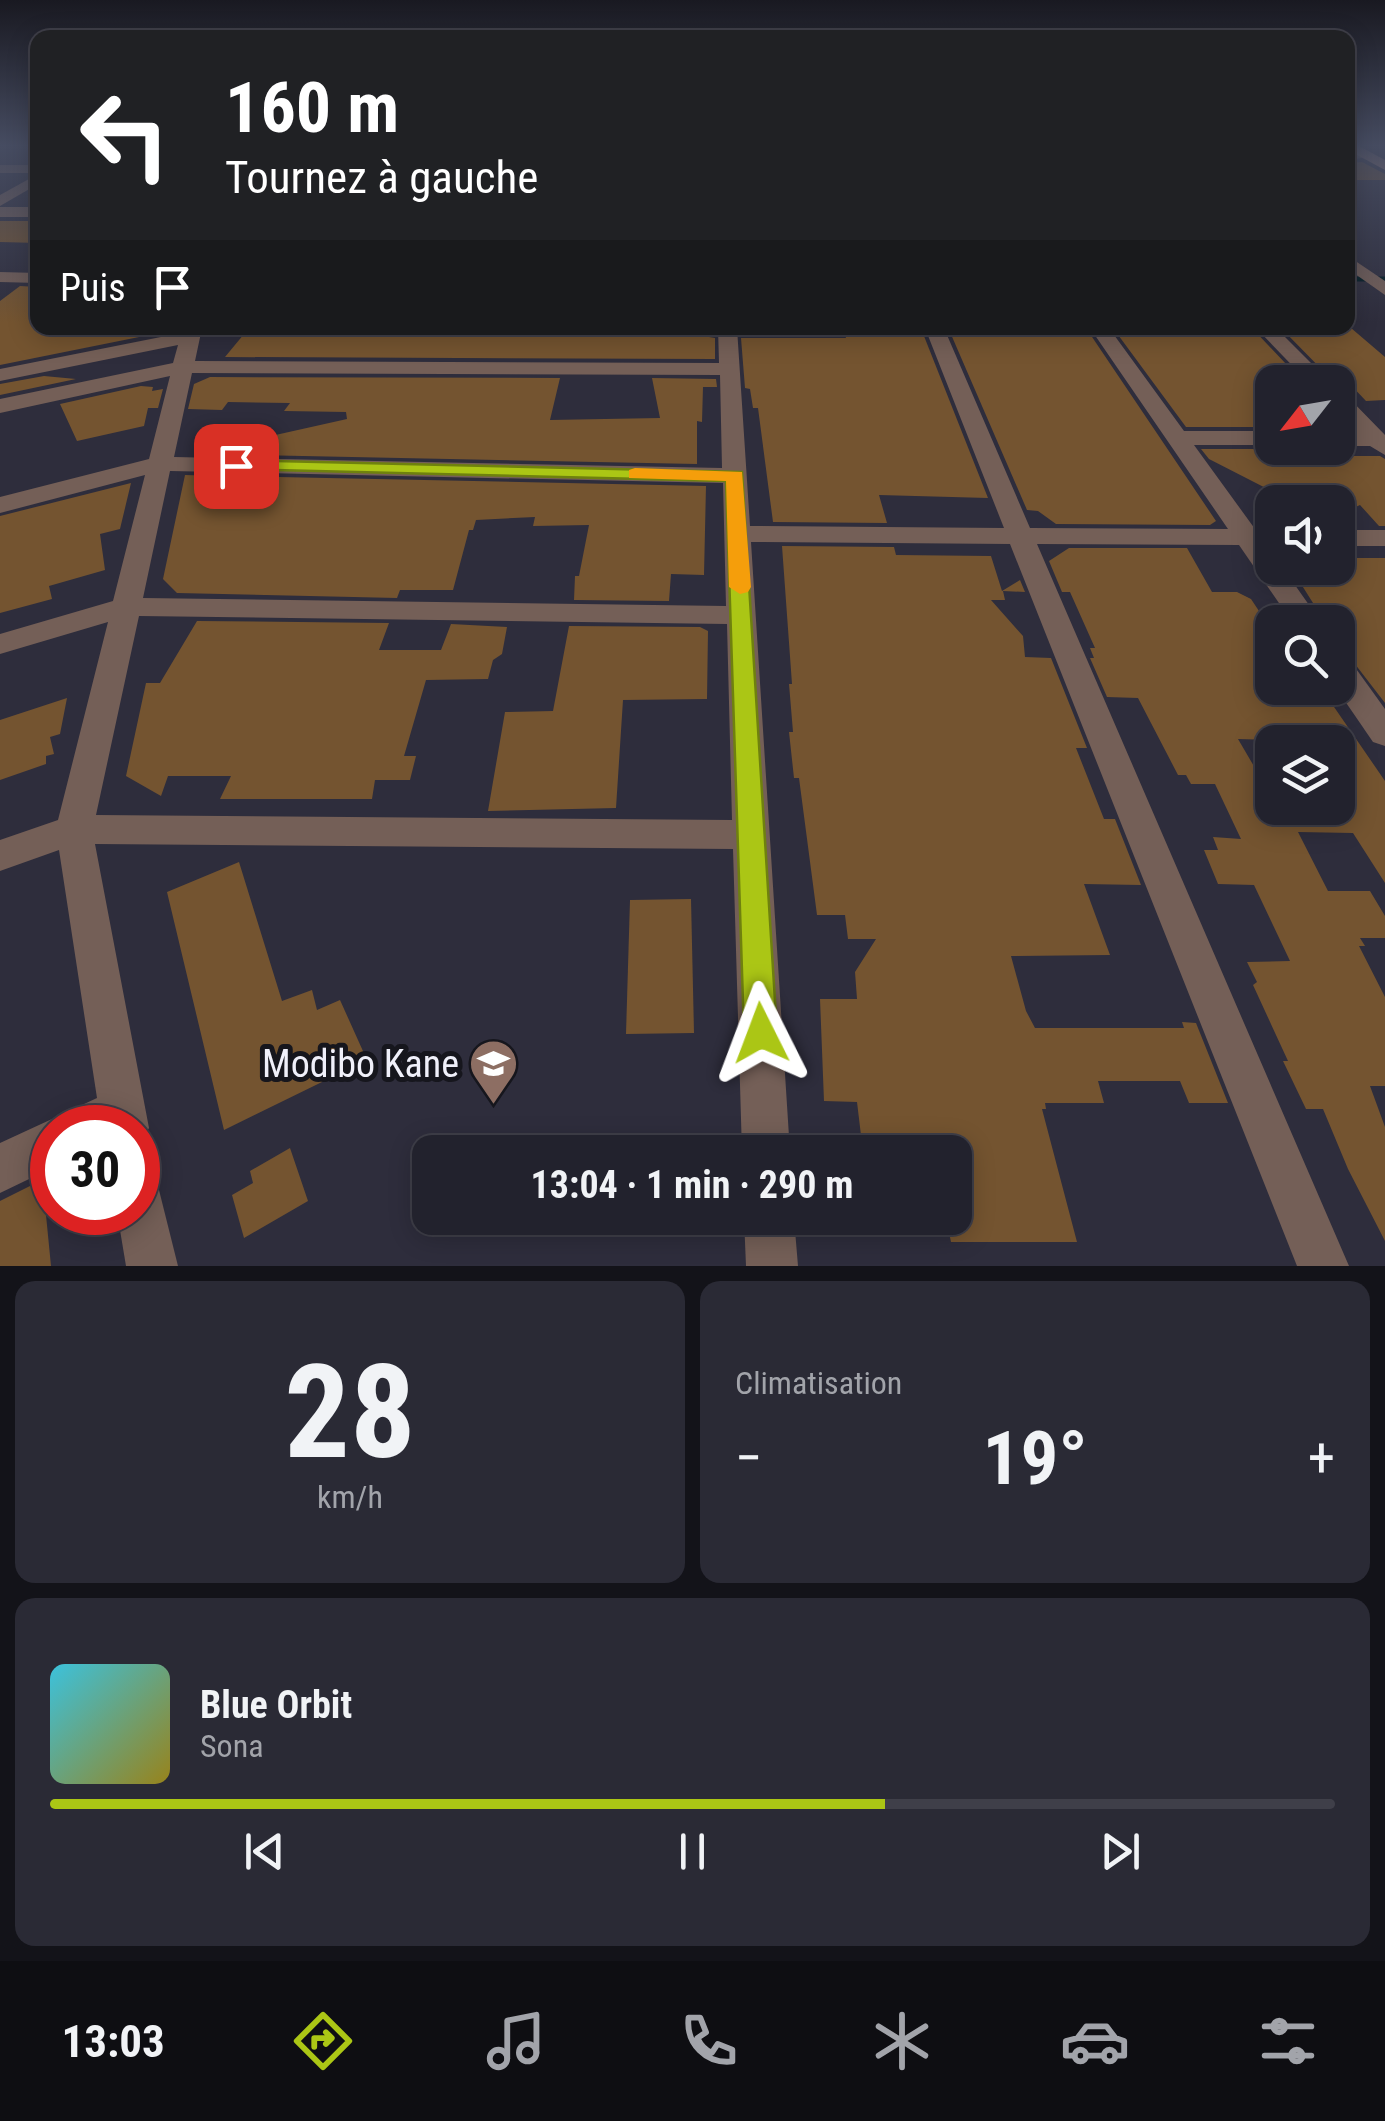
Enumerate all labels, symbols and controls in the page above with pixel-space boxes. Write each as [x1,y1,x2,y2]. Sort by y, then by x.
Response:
text: 160 m [225,67,399,149]
icon: left [60,70,190,200]
text: Tournez à gauche [225,151,538,204]
icon: arrive [145,260,200,315]
text: Puis [60,266,125,310]
north arrow [1255,365,1355,465]
map controls [1255,365,1355,825]
pin [194,424,279,509]
icon: arrive [209,439,264,494]
button: sound [1255,485,1355,585]
button: search [1255,605,1355,705]
button: layers [1255,725,1355,825]
position arrow [709,981,813,1085]
school or university icon: Modibo Kane [468,1038,520,1106]
place label: Modibo Kane [262,1042,459,1086]
speed limit sign: 30 [30,1105,160,1235]
text: 13:04 · 1 min · 290 m [531,1163,853,1207]
text: 28 [284,1336,416,1489]
text: Climatisation [735,1364,902,1402]
text: 19° [983,1414,1088,1502]
text: − [735,1426,763,1490]
text: + [1308,1426,1335,1490]
text: km/h [317,1478,383,1516]
text: Blue Orbit [200,1683,352,1727]
text: Sona [200,1727,263,1765]
icon: previous [237,1824,292,1879]
icon: pause [665,1824,720,1879]
icon: next [1093,1824,1148,1879]
icon: directions [288,2006,358,2076]
icon: music [481,2006,551,2076]
icon: phone [674,2006,744,2076]
icon: climate [867,2006,937,2076]
icon: car [1060,2006,1130,2076]
icon: filters [1253,2006,1323,2076]
text: 13:03 [62,2015,165,2068]

